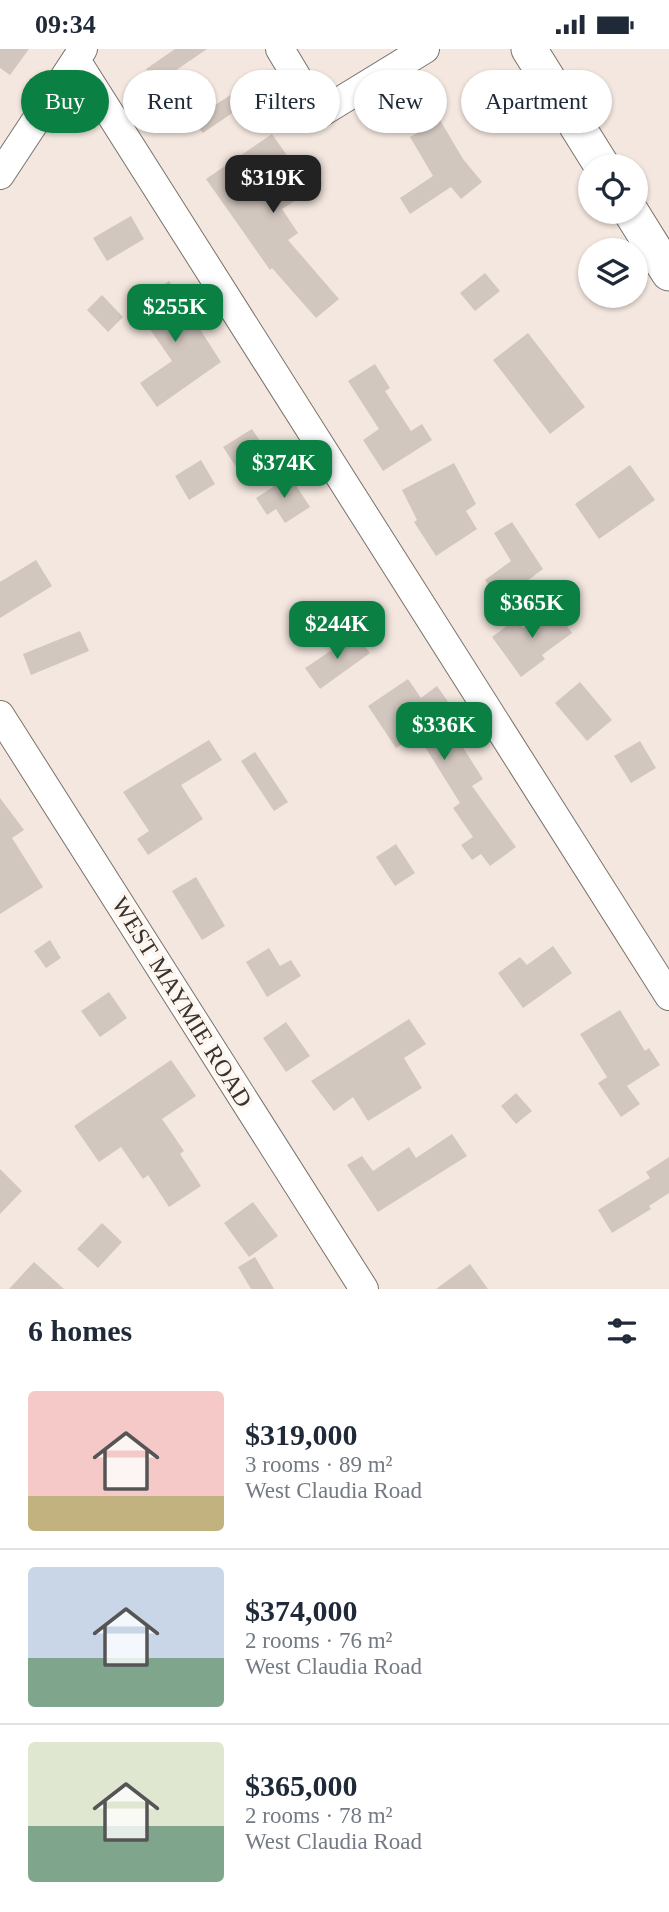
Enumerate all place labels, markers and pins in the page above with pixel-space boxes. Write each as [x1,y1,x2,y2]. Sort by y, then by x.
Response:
pin: $319K [224,155,322,215]
pin: $255K [126,285,224,344]
pin: $374K [235,441,333,500]
pin: $365K [483,581,581,640]
pin: $244K [288,601,386,661]
pin: $336K [395,703,493,762]

